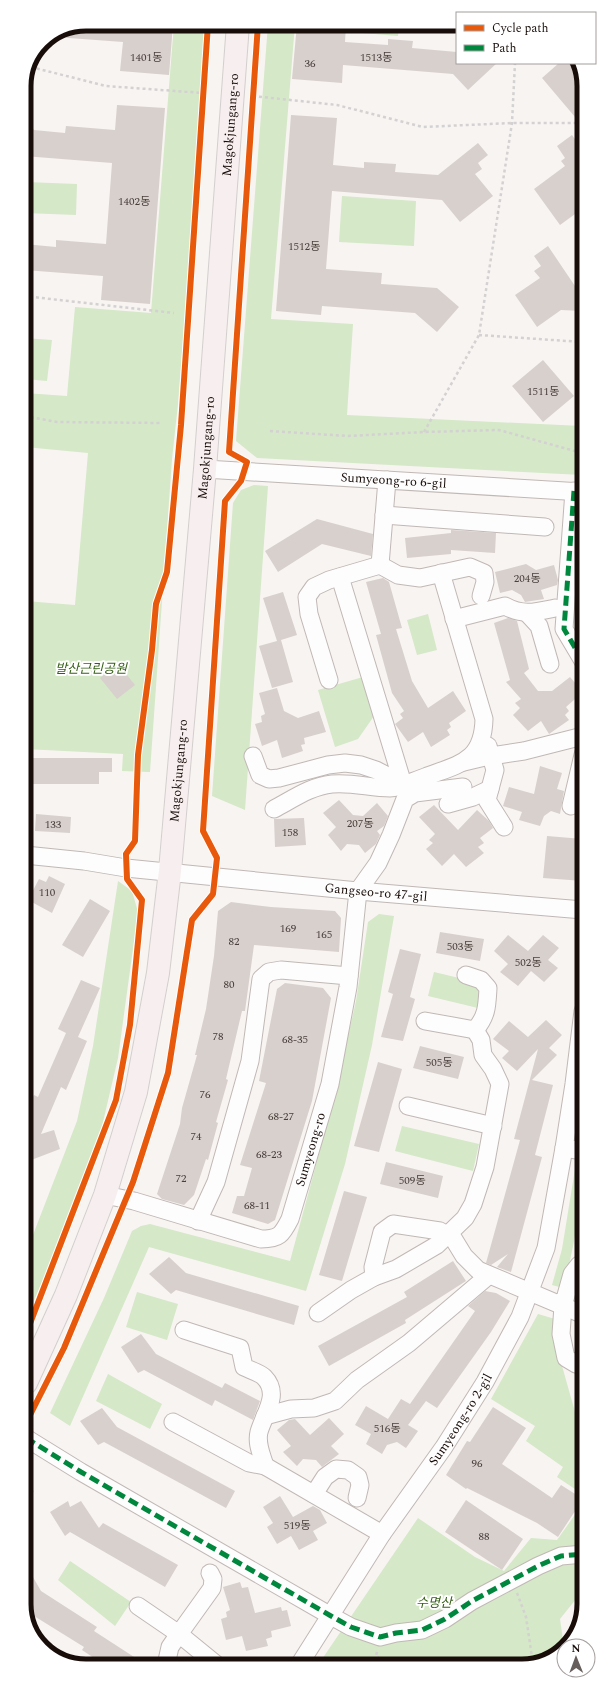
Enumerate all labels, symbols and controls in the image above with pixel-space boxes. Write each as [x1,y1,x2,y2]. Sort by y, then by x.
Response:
legend [456,12,596,64]
text: Cycle path [492,19,549,38]
text: Path [492,39,517,58]
house number: 1401동 [130,49,162,66]
house number: 1513동 [360,49,392,66]
house number: 36 [305,55,316,72]
street label: Magokjungang-ro [217,72,244,177]
house number: 1402동 [118,193,150,210]
house number: 1512동 [288,238,320,255]
house number: 1511동 [527,383,559,400]
street label: Magokjungang-ro [192,395,220,500]
street label: Sumyeong-ro 6-gil [340,467,447,494]
house number: 204동 [514,570,540,587]
park label: 발산근린공원 [55,659,128,679]
street label: Magokjungang-ro [164,718,193,823]
house number: 207동 [347,815,373,832]
house number: 133 [45,816,62,833]
house number: 158 [282,824,299,841]
street label: Gangseo-ro 47-gil [324,878,428,907]
house number: 110 [39,884,56,901]
house number: 169 [280,920,297,937]
house number: 165 [316,926,332,943]
house number: 82 [229,933,240,950]
house number: 503동 [447,938,473,955]
house number: 502동 [515,954,541,971]
house number: 80 [224,976,235,993]
house number: 78 [213,1028,224,1045]
house number: 68-35 [282,1031,308,1048]
house number: 505동 [426,1054,452,1071]
house number: 76 [200,1086,211,1103]
house number: 68-27 [268,1108,295,1125]
street label: Sumyeong-ro [290,1110,331,1189]
house number: 74 [191,1128,202,1145]
house number: 68-23 [256,1146,283,1163]
house number: 72 [176,1170,187,1187]
house number: 509동 [399,1172,425,1189]
house number: 68-11 [244,1197,270,1214]
street label: Sumyeong-ro 2-gil [424,1370,498,1470]
house number: 516동 [374,1420,400,1437]
house number: 96 [472,1455,483,1472]
house number: 519동 [284,1517,310,1534]
house number: 88 [479,1528,490,1545]
park label: 수명산 [416,1593,454,1613]
north arrow [556,1638,596,1678]
text: N [571,1640,580,1657]

